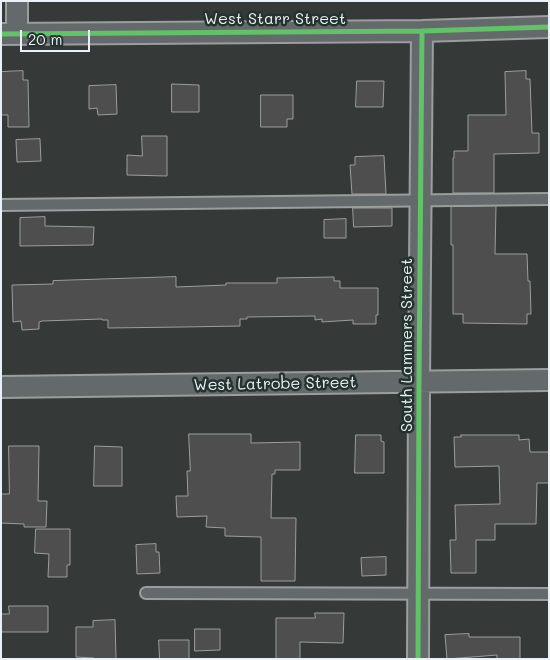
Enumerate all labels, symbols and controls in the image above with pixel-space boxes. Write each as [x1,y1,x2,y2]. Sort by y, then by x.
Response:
street label: West Starr Street [204,9,346,29]
scale bar [22,20,92,52]
text: 20 m [28,29,62,49]
street label: South Lammers Street [397,258,417,432]
street label: West Latrobe Street [193,373,357,395]

